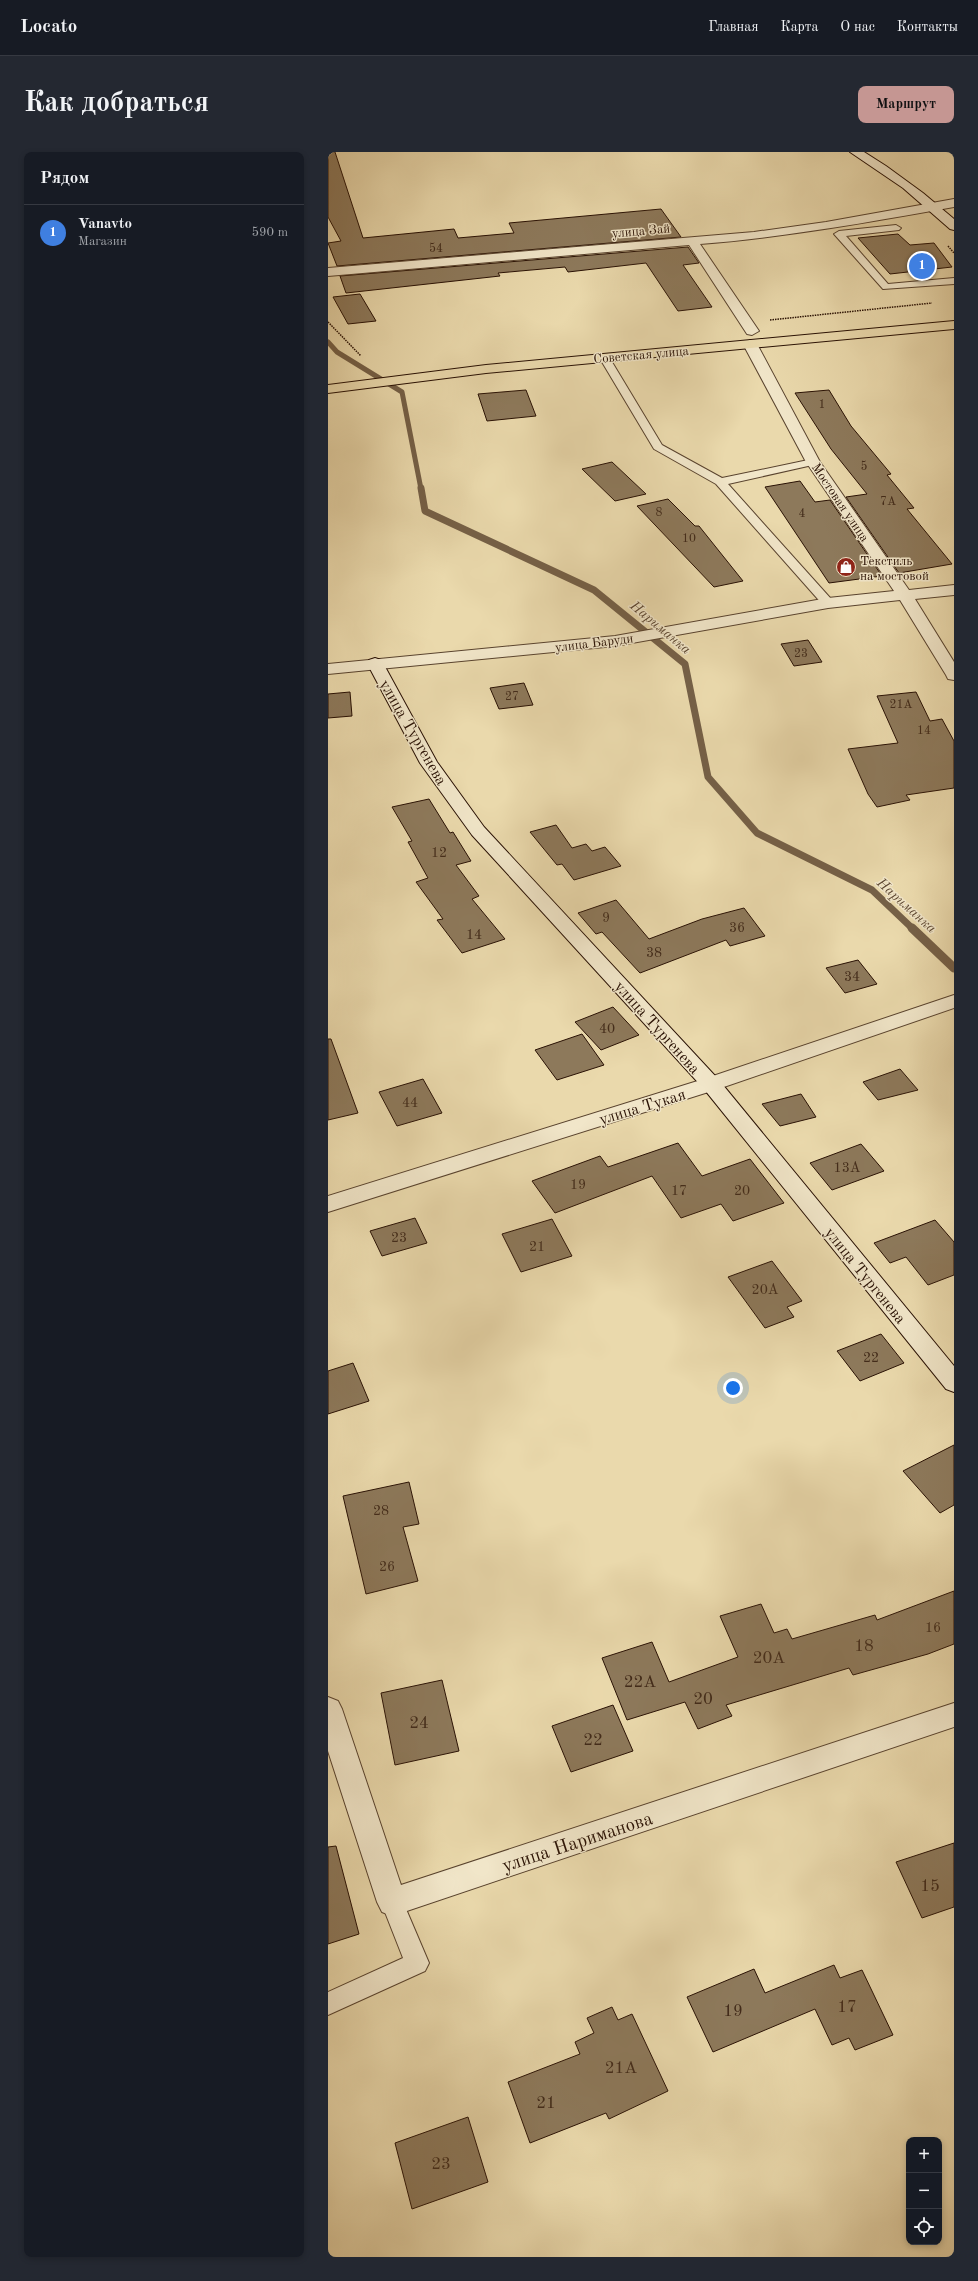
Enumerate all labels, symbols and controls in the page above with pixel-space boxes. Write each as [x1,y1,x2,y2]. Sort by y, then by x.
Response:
text: Locato [20,18,77,37]
text: Главная [708,20,758,34]
text: Карта [780,20,818,34]
text: О нас [840,20,875,34]
text: Контакты [897,20,958,34]
button: Маршрут [858,86,954,123]
text: Как добраться [24,90,209,118]
text: Рядом [40,170,89,187]
text: Vanavto [78,217,132,232]
street label: улица Зай [611,222,671,241]
text: 1 [49,226,57,239]
text: 590 m [251,226,288,239]
text: Магазин [78,235,127,248]
house number: 54 [429,242,443,255]
pin: 1 [909,251,935,281]
street label: Советская улица [593,345,690,366]
house number: 1 [819,399,825,411]
house number: 5 [861,460,868,473]
street label: Мостовая улица [809,461,871,545]
house number: 7А [880,496,896,508]
house number: 8 [656,507,663,519]
house number: 4 [799,508,806,520]
house number: 10 [682,533,696,545]
place label: Текстиль на мостовой [860,555,929,583]
shop icon: Текстиль на мостовой [835,556,857,578]
water label: Нариманка [626,598,694,658]
street label: улица Баруди [554,632,634,655]
house number: 23 [794,648,808,660]
street label: улица Тургенева [376,678,449,789]
house number: 27 [505,691,519,703]
house number: 21А [889,699,913,711]
house number: 14 [917,725,931,737]
house number: 12 [431,846,447,860]
water label: Нариманка [873,875,939,937]
house number: 9 [602,911,610,925]
house number: 36 [729,921,745,935]
house number: 14 [466,928,482,942]
house number: 38 [646,946,662,960]
house number: 34 [844,970,860,984]
street label: улица Тургенева [611,979,702,1078]
house number: 40 [599,1022,615,1036]
street label: улица Тукая [597,1087,688,1129]
house number: 44 [402,1096,418,1110]
house number: 13А [834,1161,861,1175]
house number: 19 [570,1178,586,1192]
house number: 17 [671,1184,687,1198]
house number: 20 [734,1184,750,1198]
street label: улица Тургенева [821,1225,908,1328]
house number: 23 [391,1231,407,1245]
house number: 21 [529,1240,545,1254]
house number: 20А [752,1283,779,1297]
house number: 22 [863,1351,879,1365]
your location [723,1378,743,1398]
house number: 28 [373,1504,389,1518]
house number: 26 [379,1560,395,1574]
house number: 16 [925,1621,941,1635]
house number: 18 [854,1638,874,1655]
house number: 20А [753,1650,785,1667]
house number: 22А [624,1674,656,1691]
house number: 20 [693,1691,713,1708]
house number: 24 [409,1715,429,1732]
house number: 22 [583,1732,603,1749]
street label: улица Нариманова [500,1810,656,1877]
house number: 15 [920,1878,940,1895]
house number: 17 [837,1999,857,2016]
house number: 19 [723,2003,743,2020]
house number: 21А [605,2060,637,2077]
house number: 21 [536,2095,556,2112]
map controls [906,2137,942,2245]
button: + [906,2137,942,2173]
house number: 23 [431,2156,451,2173]
button: − [906,2173,942,2209]
button: locate [906,2209,942,2245]

